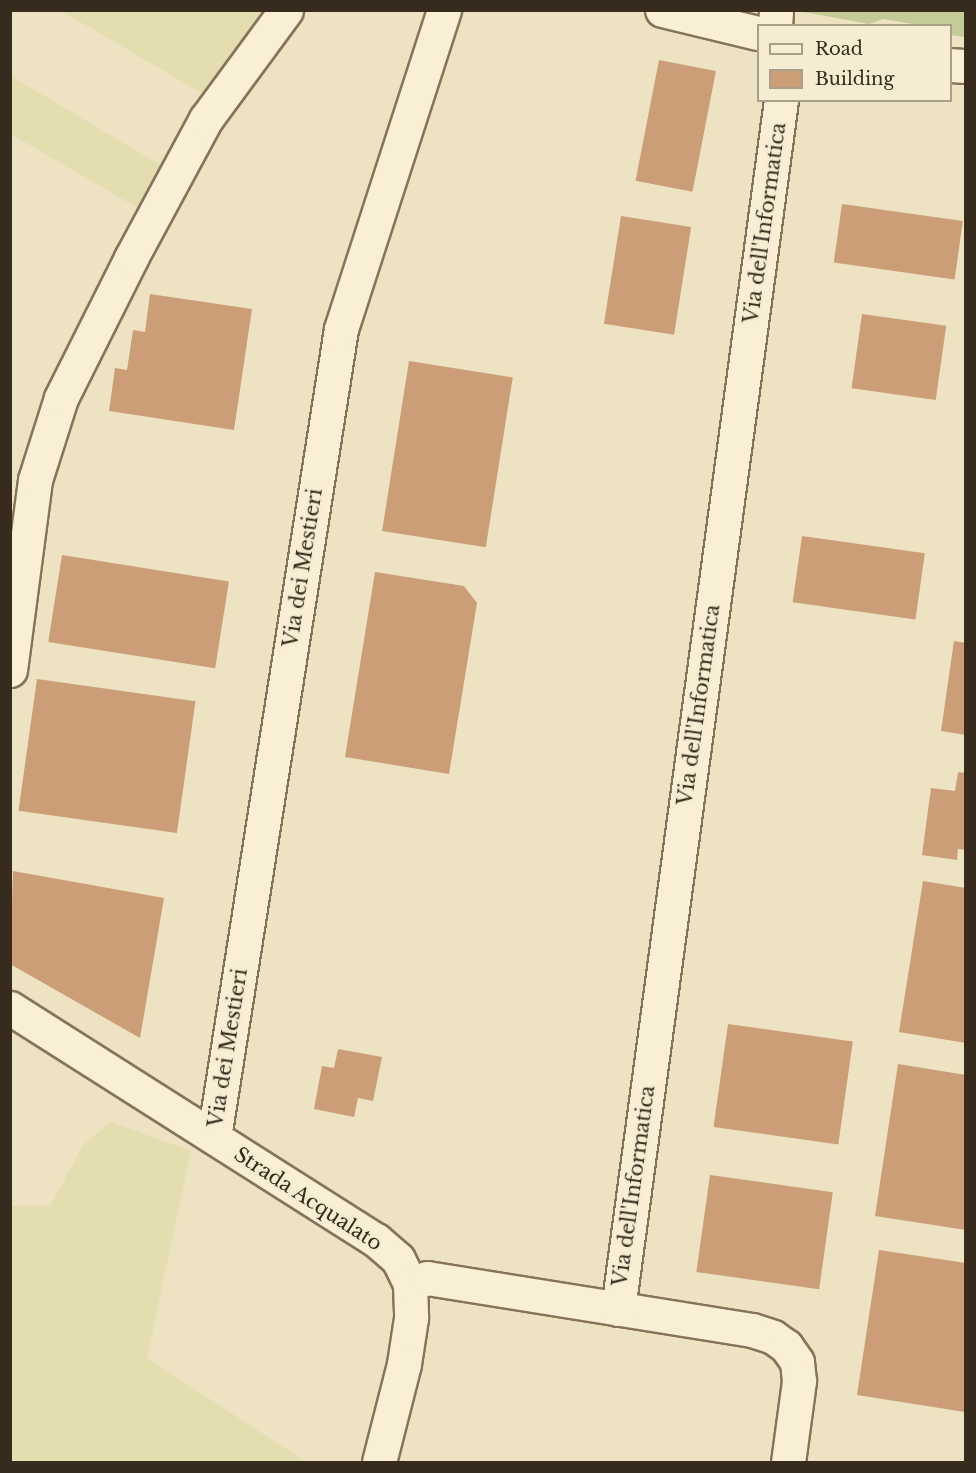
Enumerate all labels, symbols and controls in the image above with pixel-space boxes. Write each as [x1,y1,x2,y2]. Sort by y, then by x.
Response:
legend [757,24,952,102]
text: Road [815,38,863,60]
text: Building [815,68,894,90]
street label: Via dell'Informatica [739,121,791,325]
street label: Via dei Mestieri [279,487,327,649]
street label: Via dell'Informatica [673,603,725,807]
street label: Via dei Mestieri [204,967,252,1129]
street label: Via dell'Informatica [608,1084,660,1288]
street label: Strada Acqualato [229,1142,387,1256]

